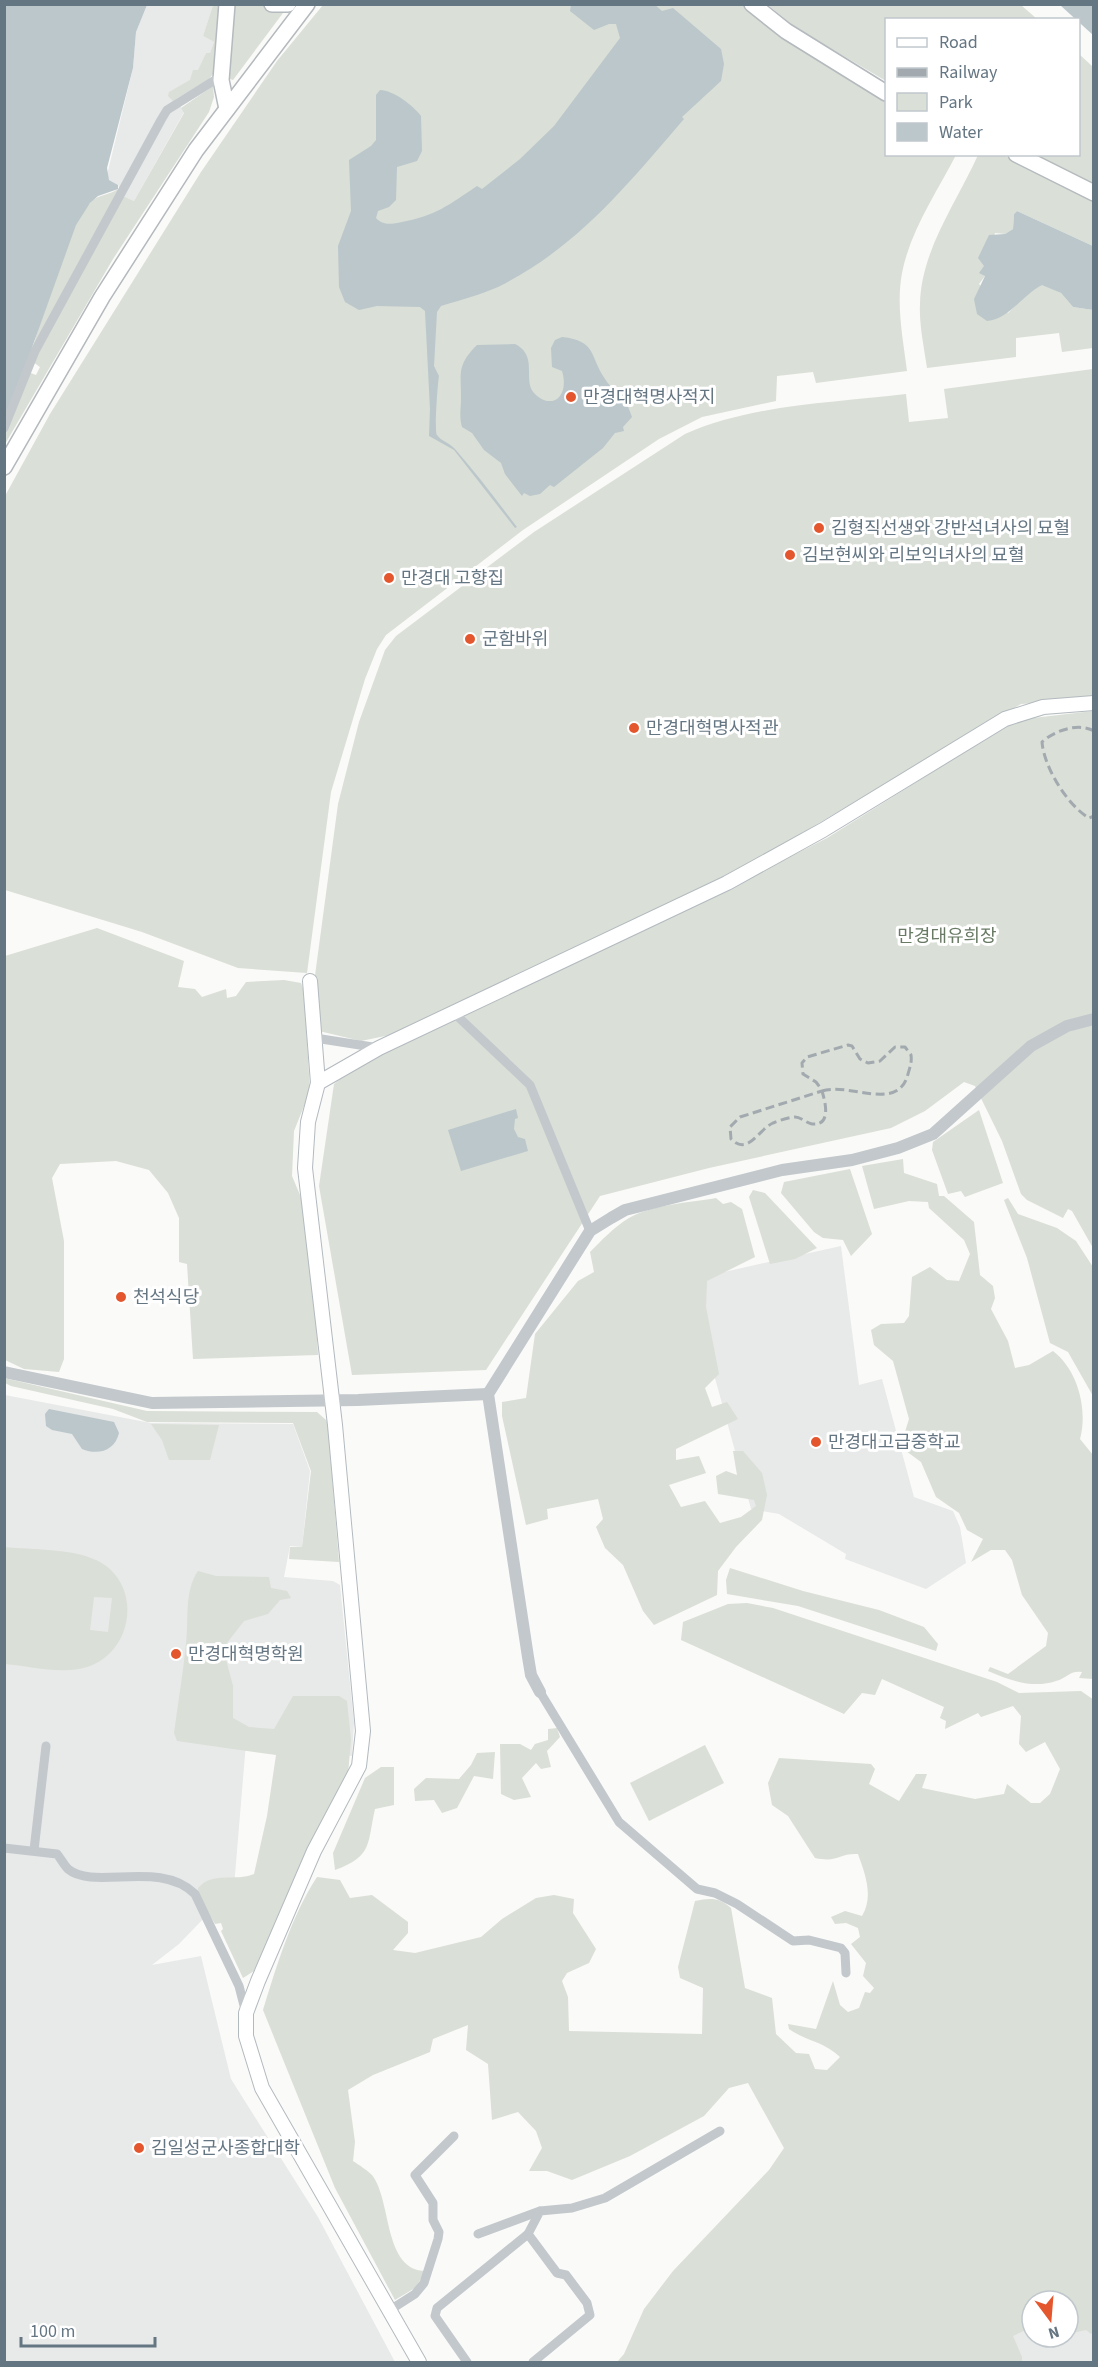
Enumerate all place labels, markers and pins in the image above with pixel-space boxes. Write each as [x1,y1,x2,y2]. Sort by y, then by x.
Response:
place label: 만경대혁명사적지 [583,385,715,410]
marker: 만경대혁명사적지 [564,390,578,404]
place label: 김형직선생와 강반석녀사의 묘혈 [831,516,1070,541]
marker: 김형직선생와 강반석녀사의 묘혈 [812,521,826,535]
place label: 김보현씨와 리보익녀사의 묘혈 [802,543,1024,568]
marker: 김보현씨와 리보익녀사의 묘혈 [783,548,797,562]
place label: 만경대 고향집 [401,566,504,591]
marker: 만경대 고향집 [382,571,396,585]
place label: 군함바위 [482,627,548,652]
marker: 군함바위 [463,632,477,646]
place label: 만경대혁명사적관 [646,716,779,741]
marker: 만경대혁명사적관 [627,721,641,735]
place label: 천석식당 [133,1285,199,1310]
marker: 천석식당 [114,1290,128,1304]
place label: 만경대고급중학교 [828,1430,960,1455]
marker: 만경대고급중학교 [809,1435,823,1449]
place label: 만경대혁명학원 [188,1642,304,1667]
marker: 만경대혁명학원 [169,1647,183,1661]
place label: 김일성군사종합대학 [151,2136,300,2161]
marker: 김일성군사종합대학 [132,2141,146,2155]

